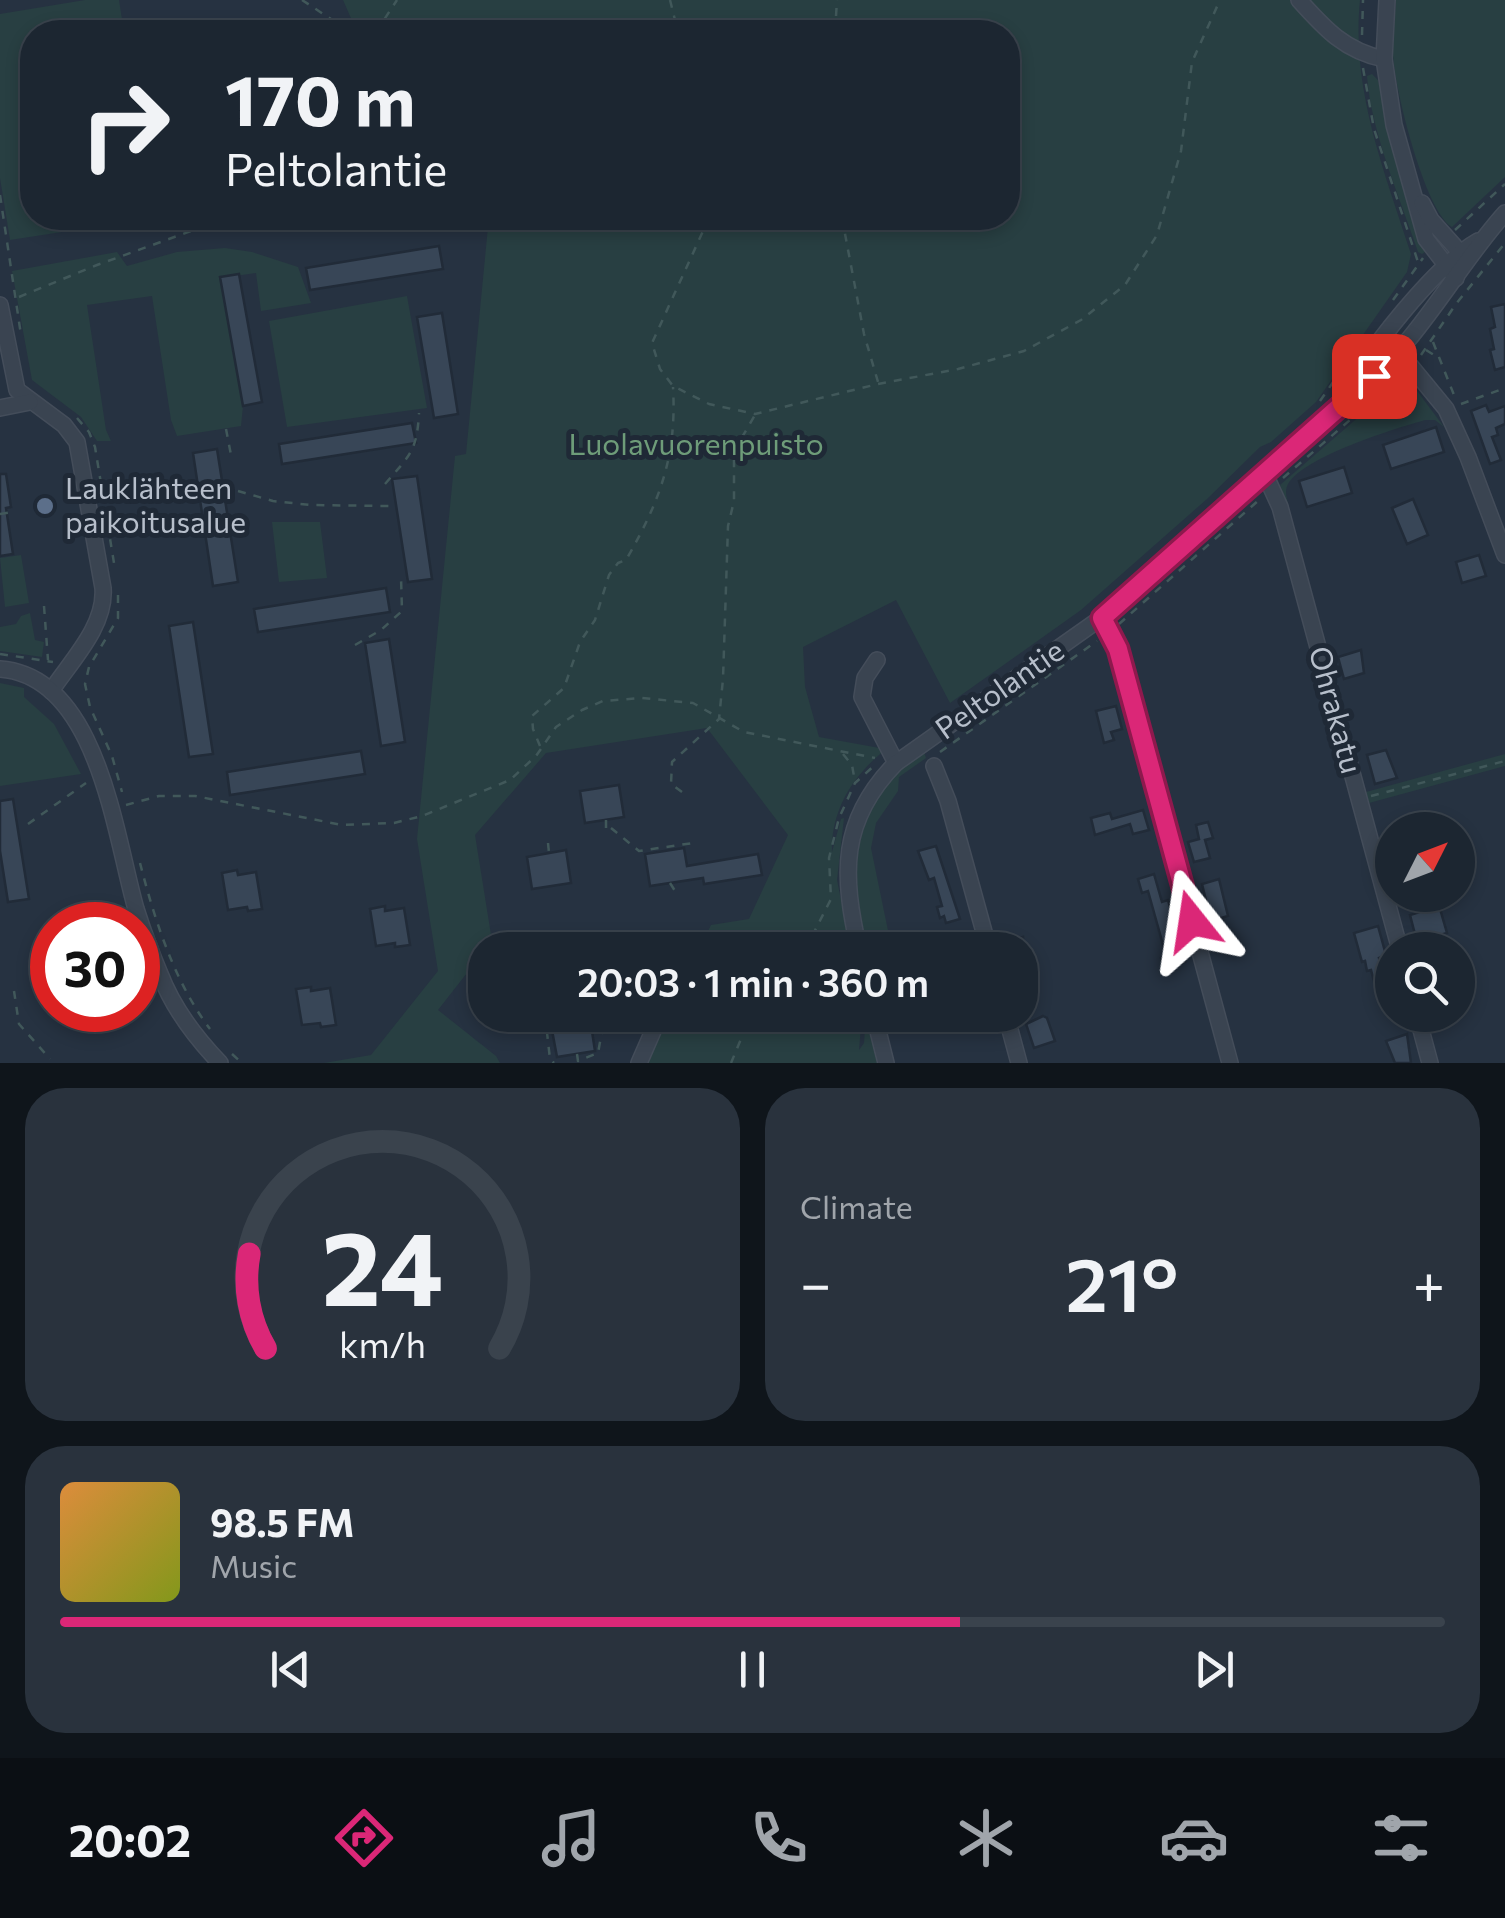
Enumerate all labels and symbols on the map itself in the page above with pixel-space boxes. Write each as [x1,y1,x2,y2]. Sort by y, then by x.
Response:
pin [1332,334,1417,419]
park label: Luolavuorenpuisto [568,424,824,461]
place label: Lauklähteen paikoitusalue [65,468,246,539]
marker: Lauklähteen paikoitusalue [34,495,56,517]
street label: Peltolantie [927,630,1070,746]
street label: Ohrakatu [1303,642,1372,777]
north arrow [1375,812,1475,912]
position arrow [1140,869,1244,973]
speed limit sign: 30 [30,902,160,1032]

